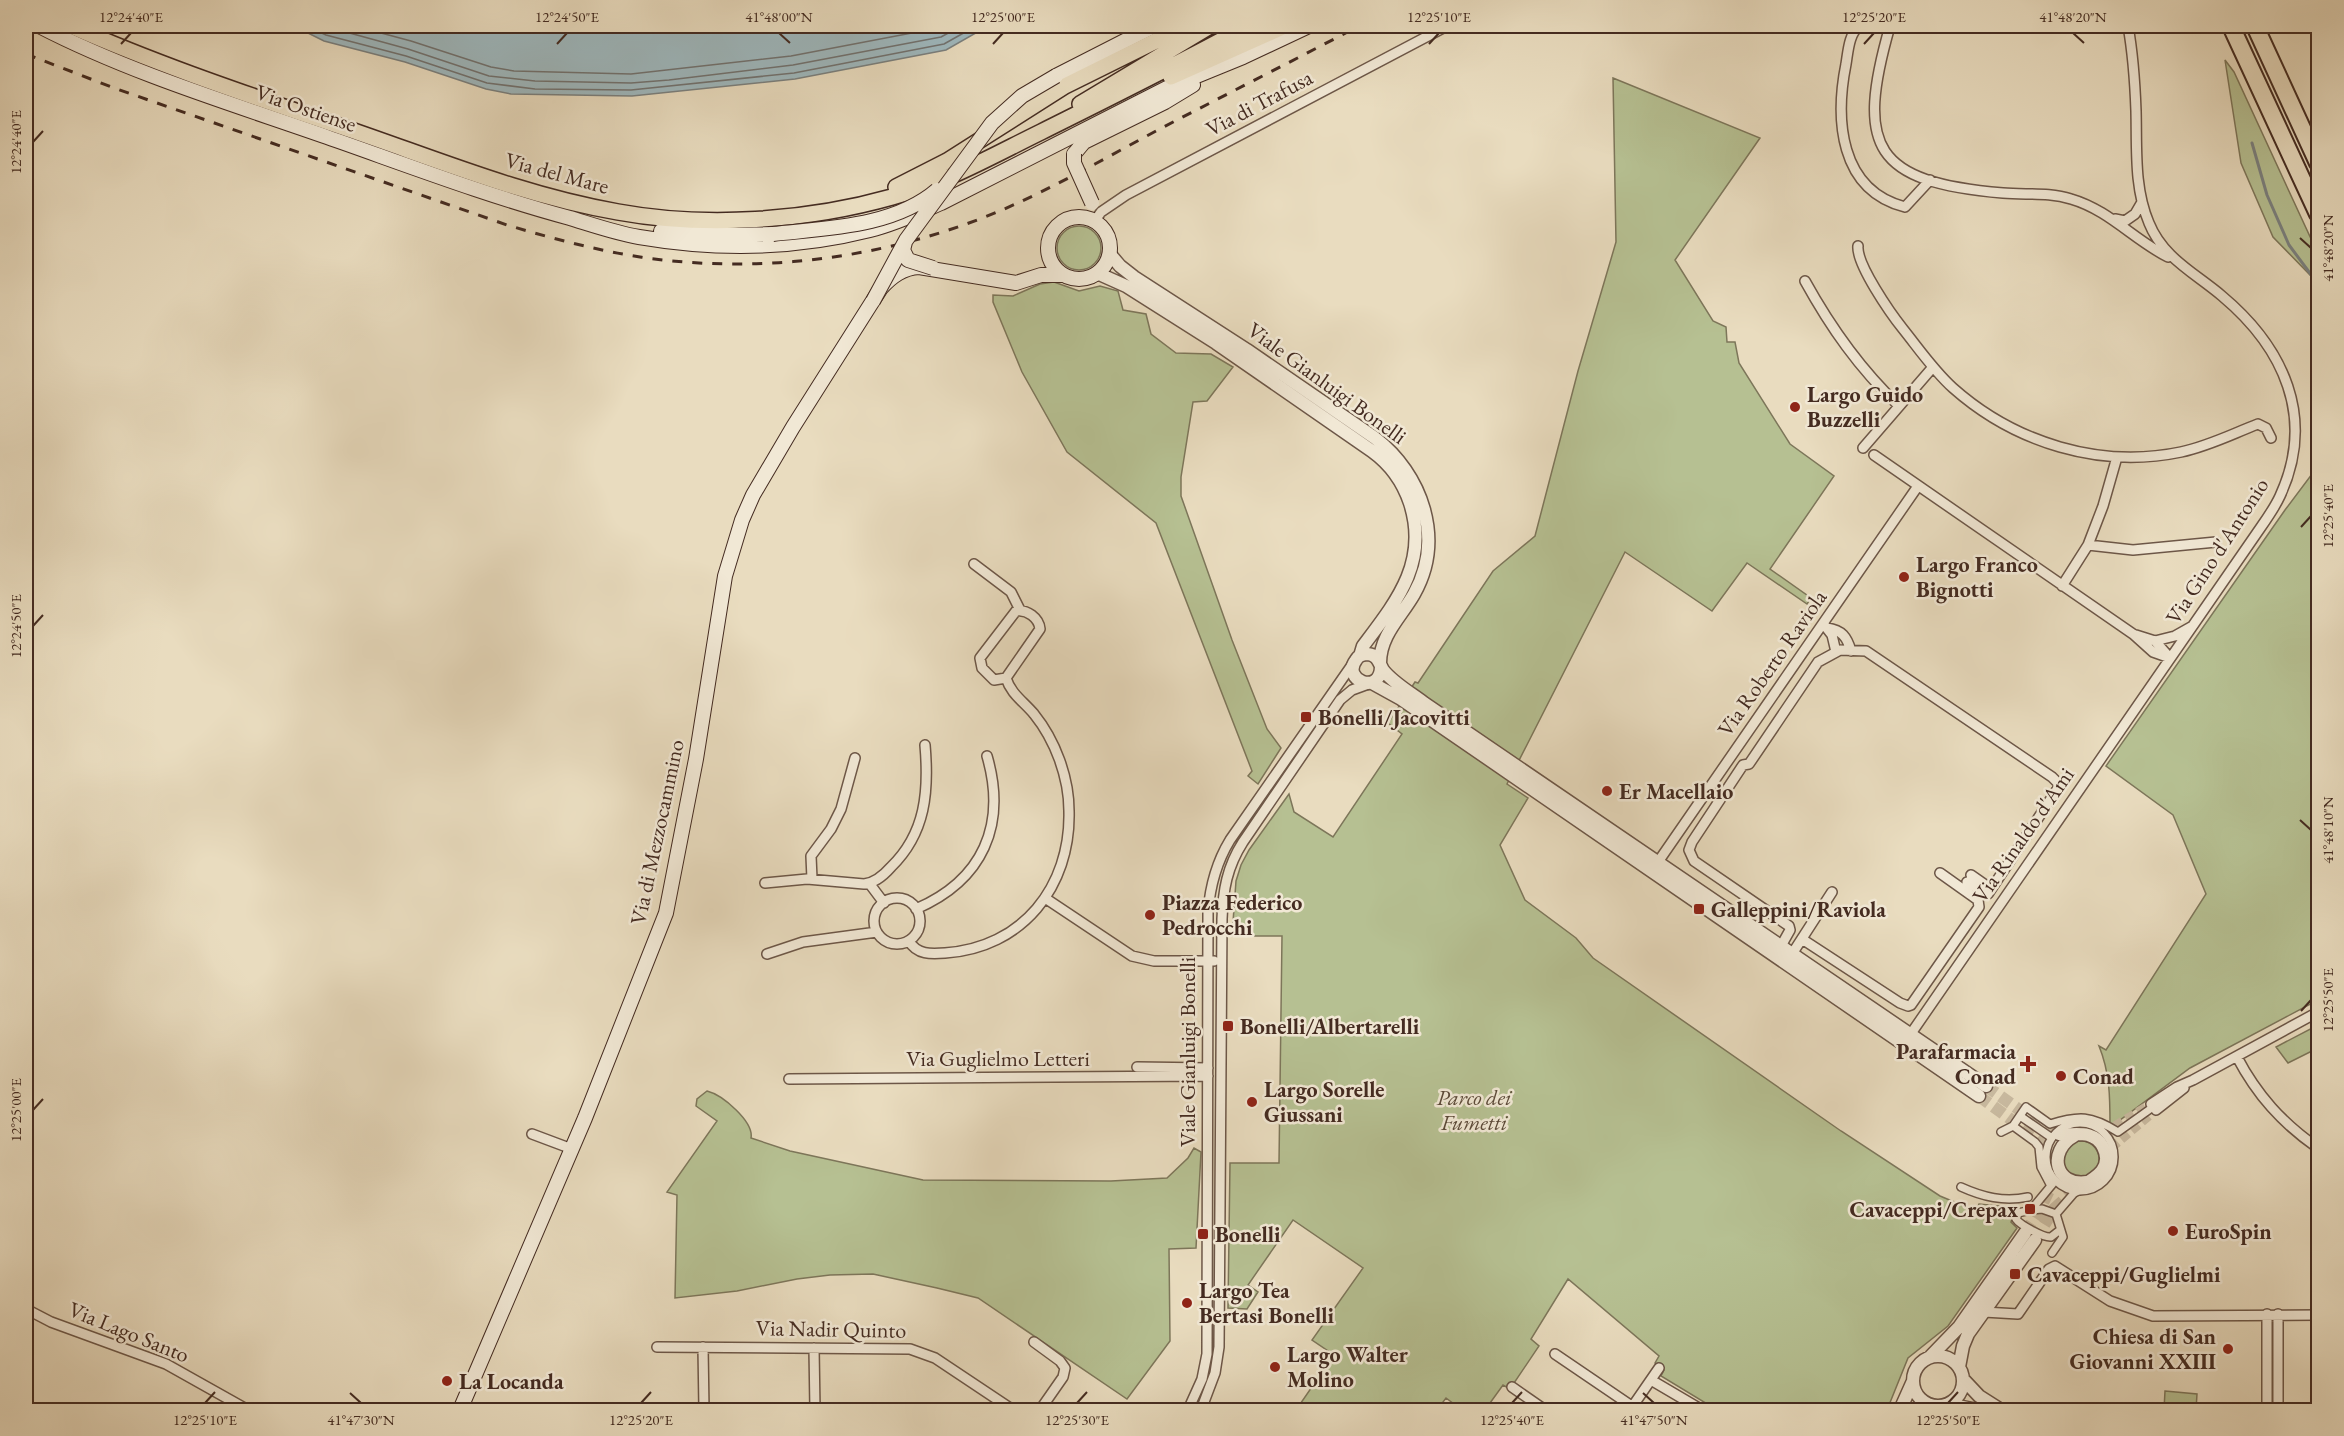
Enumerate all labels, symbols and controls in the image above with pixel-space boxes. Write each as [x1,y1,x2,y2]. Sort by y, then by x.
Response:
text: 12°24'40"E [99,7,164,26]
text: 12°24'50"E [535,7,600,26]
text: 41°48'00"N [745,7,813,26]
text: 12°25'00"E [971,7,1036,26]
text: 12°25'10"E [1407,7,1472,26]
text: 12°25'20"E [1842,7,1907,26]
text: 41°48'20"N [2039,7,2107,26]
street label: Via di Trafusa [1201,63,1318,143]
street label: Via Ostiense [252,77,361,139]
text: 12°24'40"E [6,109,25,174]
street label: Via del Mare [502,145,613,201]
text: 41°48'20"N [2318,214,2337,282]
street label: Viale Gianluigi Bonelli [1242,315,1412,451]
place label: Largo Guido Buzzelli [1807,380,1923,434]
marker: Largo Guido Buzzelli [1788,400,1802,414]
street label: Via Gino d'Antonio [2159,472,2275,630]
text: 12°25'40"E [2318,483,2337,548]
place label: Largo Franco Bignotti [1916,550,2038,604]
marker: Largo Franco Bignotti [1897,570,1911,584]
street label: Via Roberto Raviola [1711,584,1834,742]
text: 12°24'50"E [6,593,25,658]
place label: Bonelli/Jacovitti [1318,703,1470,732]
marker: Bonelli/Jacovitti [1299,710,1313,724]
street label: Via di Mezzocammino [623,737,691,927]
street label: Via Rinaldo d'Ami [1965,761,2081,909]
place label: Er Macellaio [1619,777,1733,806]
marker: Er Macellaio [1600,784,1614,798]
text: 41°48'10"N [2318,796,2337,864]
place label: Piazza Federico Pedrocchi [1162,888,1302,942]
place label: Galleppini/Raviola [1711,895,1886,924]
marker: Galleppini/Raviola [1692,902,1706,916]
marker: Piazza Federico Pedrocchi [1143,908,1157,922]
street label: Viale Gianluigi Bonelli [1173,957,1202,1147]
text: 12°25'50"E [2318,967,2337,1032]
place label: Bonelli/Albertarelli [1240,1012,1420,1041]
marker: Bonelli/Albertarelli [1221,1019,1235,1033]
place label: Parafarmacia Conad [1896,1037,2016,1091]
street label: Via Guglielmo Letteri [906,1044,1090,1073]
marker: Parafarmacia Conad [2021,1057,2035,1071]
place label: Conad [2073,1062,2134,1091]
marker: Conad [2054,1069,2068,1083]
place label: Largo Sorelle Giussani [1264,1075,1384,1129]
text: 12°25'00"E [6,1077,25,1142]
park label: Parco dei Fumetti [1437,1083,1513,1137]
marker: Largo Sorelle Giussani [1245,1095,1259,1109]
place label: Cavaceppi/Crepax [1850,1195,2018,1224]
marker: Cavaceppi/Crepax [2023,1202,2037,1216]
place label: EuroSpin [2185,1217,2272,1246]
place label: Bonelli [1215,1220,1281,1249]
marker: EuroSpin [2166,1224,2180,1238]
marker: Bonelli [1196,1227,1210,1241]
place label: Cavaceppi/Guglielmi [2027,1260,2221,1289]
marker: Cavaceppi/Guglielmi [2008,1267,2022,1281]
place label: Largo Tea Bertasi Bonelli [1199,1276,1335,1330]
street label: Via Lago Santo [64,1295,194,1369]
marker: Largo Tea Bertasi Bonelli [1180,1296,1194,1310]
street label: Via Nadir Quinto [755,1313,907,1345]
place label: Chiesa di San Giovanni XXIII [2070,1322,2217,1376]
place label: Largo Walter Molino [1287,1340,1409,1394]
marker: Chiesa di San Giovanni XXIII [2221,1342,2235,1356]
marker: Largo Walter Molino [1268,1360,1282,1374]
place label: La Locanda [459,1367,564,1396]
marker: La Locanda [440,1374,454,1388]
text: 12°25'10"E [173,1410,238,1429]
text: 41°47'30"N [327,1410,395,1429]
text: 12°25'20"E [609,1410,674,1429]
text: 12°25'30"E [1045,1410,1110,1429]
text: 12°25'40"E [1480,1410,1545,1429]
text: 41°47'50"N [1620,1410,1688,1429]
text: 12°25'50"E [1916,1410,1981,1429]

